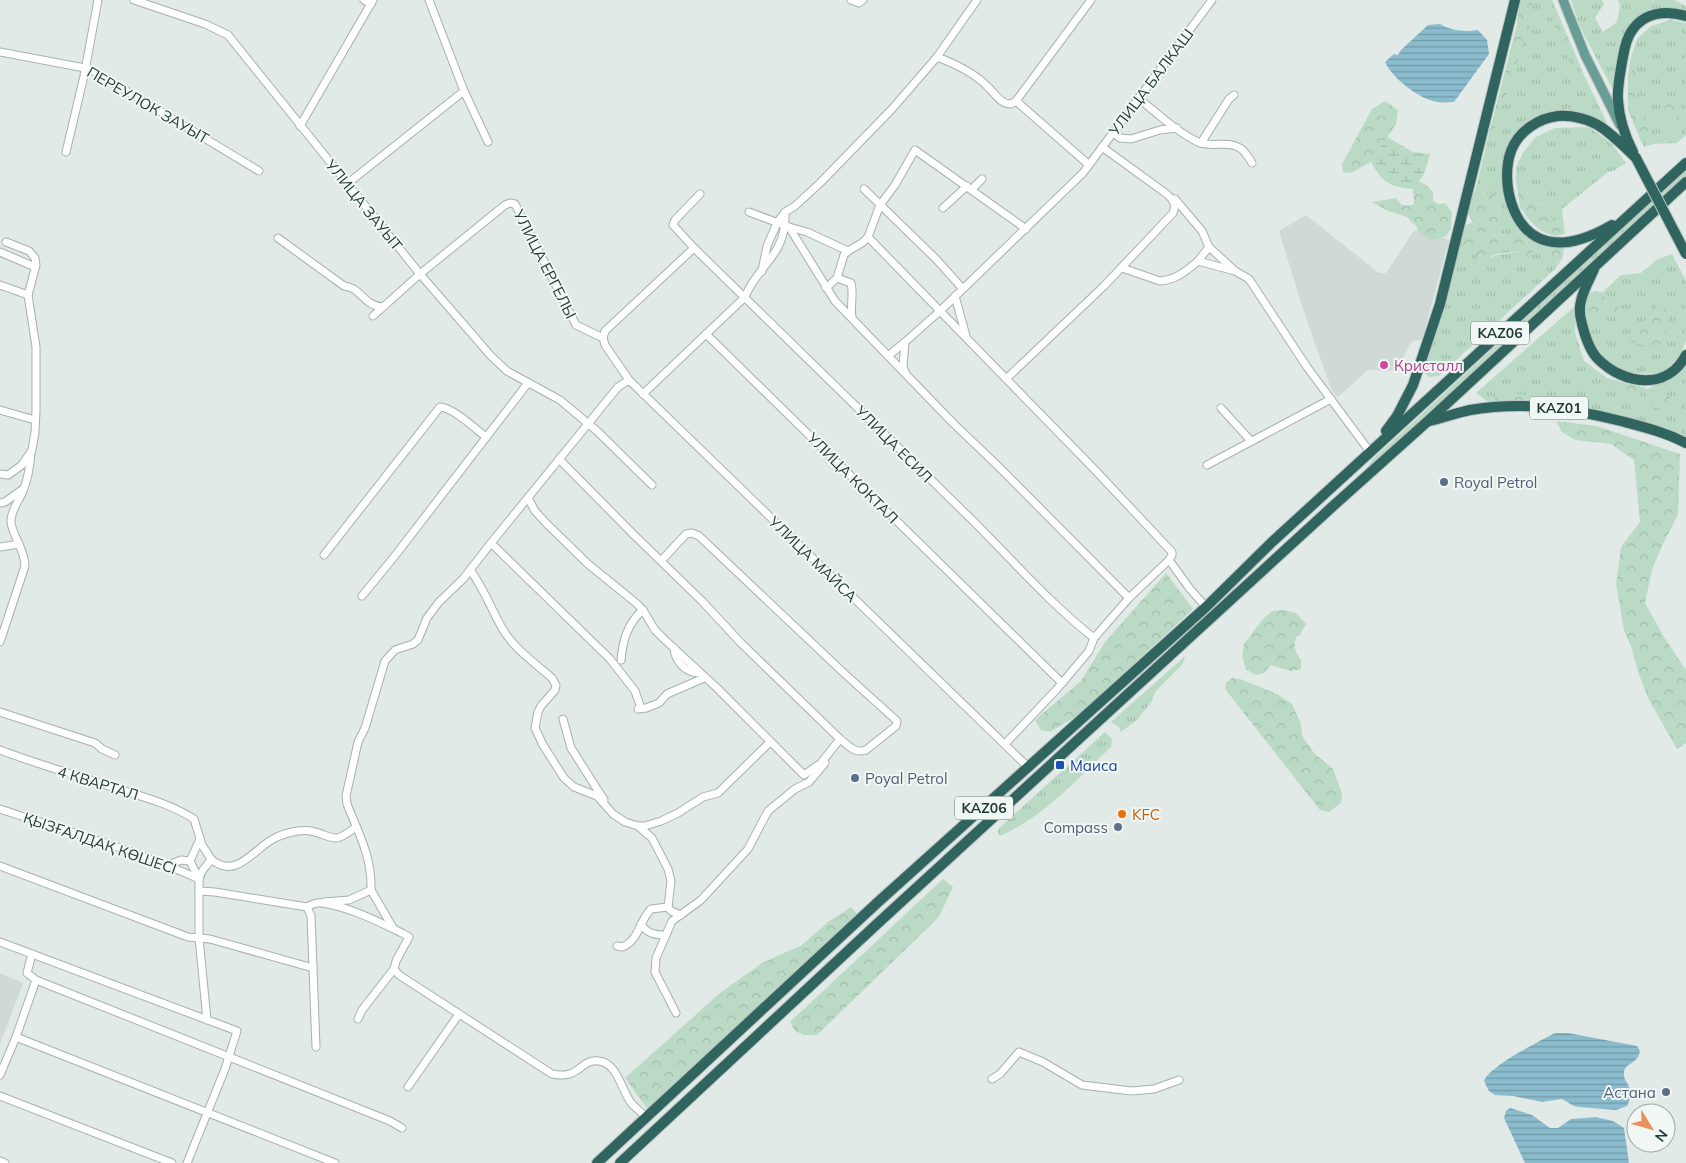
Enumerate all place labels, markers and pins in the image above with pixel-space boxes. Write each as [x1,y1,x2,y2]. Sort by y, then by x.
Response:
place label: Кристалл [1394,356,1463,375]
marker: Кристалл [1378,359,1390,371]
place label: Royal Petrol [1454,473,1537,492]
marker: Royal Petrol [1438,476,1450,488]
place label: Маиса [1070,756,1118,775]
marker: Маиса [1054,759,1066,771]
place label: Poyal Petrol [865,769,948,788]
marker: Poyal Petrol [849,772,861,784]
place label: KFC [1132,805,1160,824]
marker: KFC [1116,808,1128,820]
place label: Compass [1044,818,1108,837]
marker: Compass [1112,821,1124,833]
place label: Астана [1603,1083,1656,1102]
marker: Астана [1660,1086,1672,1098]

